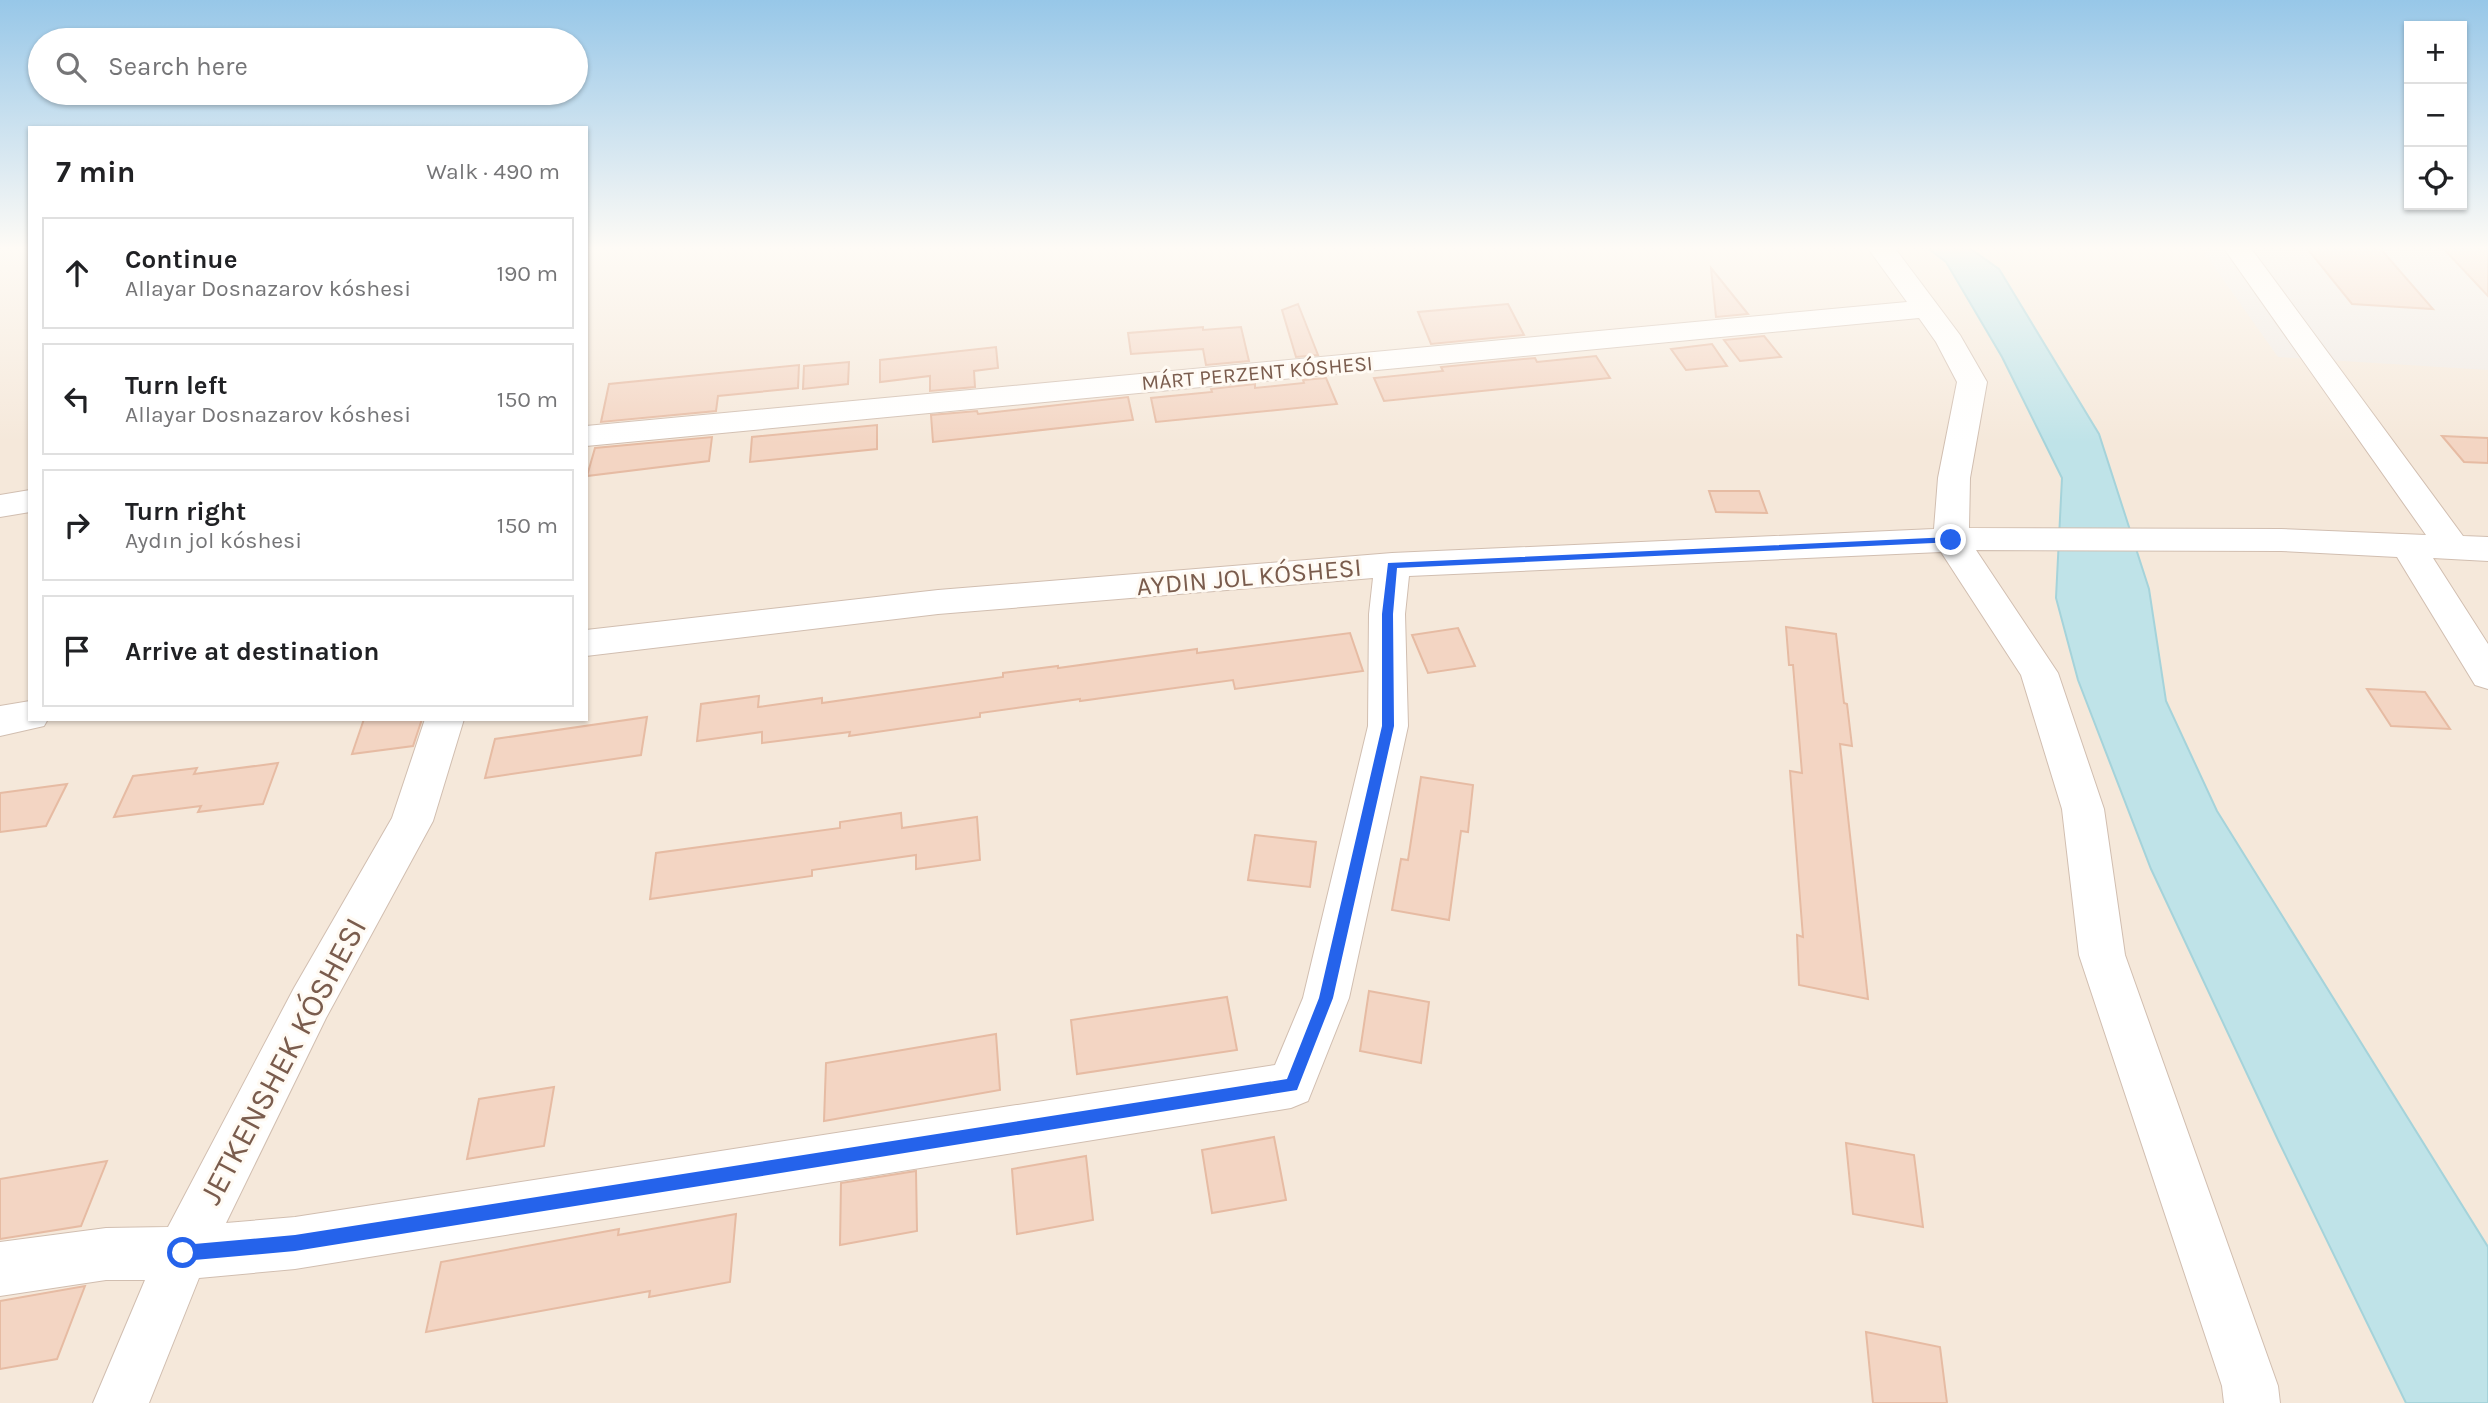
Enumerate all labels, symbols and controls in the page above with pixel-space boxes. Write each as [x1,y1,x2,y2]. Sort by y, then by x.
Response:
map controls [2404,21,2467,210]
button: + [2404,21,2467,84]
search box [28,28,588,105]
icon: search [52,48,90,86]
text: Search here [108,51,248,82]
button: − [2404,84,2467,147]
button: locate [2404,147,2467,210]
text: 7 min [56,154,136,190]
text: Walk · 490 m [426,158,560,185]
text: Continue [125,244,237,275]
icon: ahead [58,254,96,292]
text: 190 m [496,260,558,287]
text: Allayar Dosnazarov kóshesi [125,275,411,302]
street label: MÁRT PERZENT KÓSHESI [1140,351,1374,395]
text: Turn left [125,370,227,401]
icon: left [58,380,96,418]
text: 150 m [497,386,558,413]
text: Allayar Dosnazarov kóshesi [125,401,411,428]
text: Turn right [125,496,246,527]
icon: right [58,506,96,544]
text: 150 m [497,512,558,539]
route end [1935,524,1966,555]
text: Aydın jol kóshesi [125,527,302,554]
street label: AYDIN JOL KÓSHESI [1135,551,1363,602]
icon: arrive [58,632,96,670]
text: Arrive at destination [125,636,379,667]
street label: JETKENSHEK KÓSHESI [190,910,374,1211]
route start [167,1237,198,1268]

